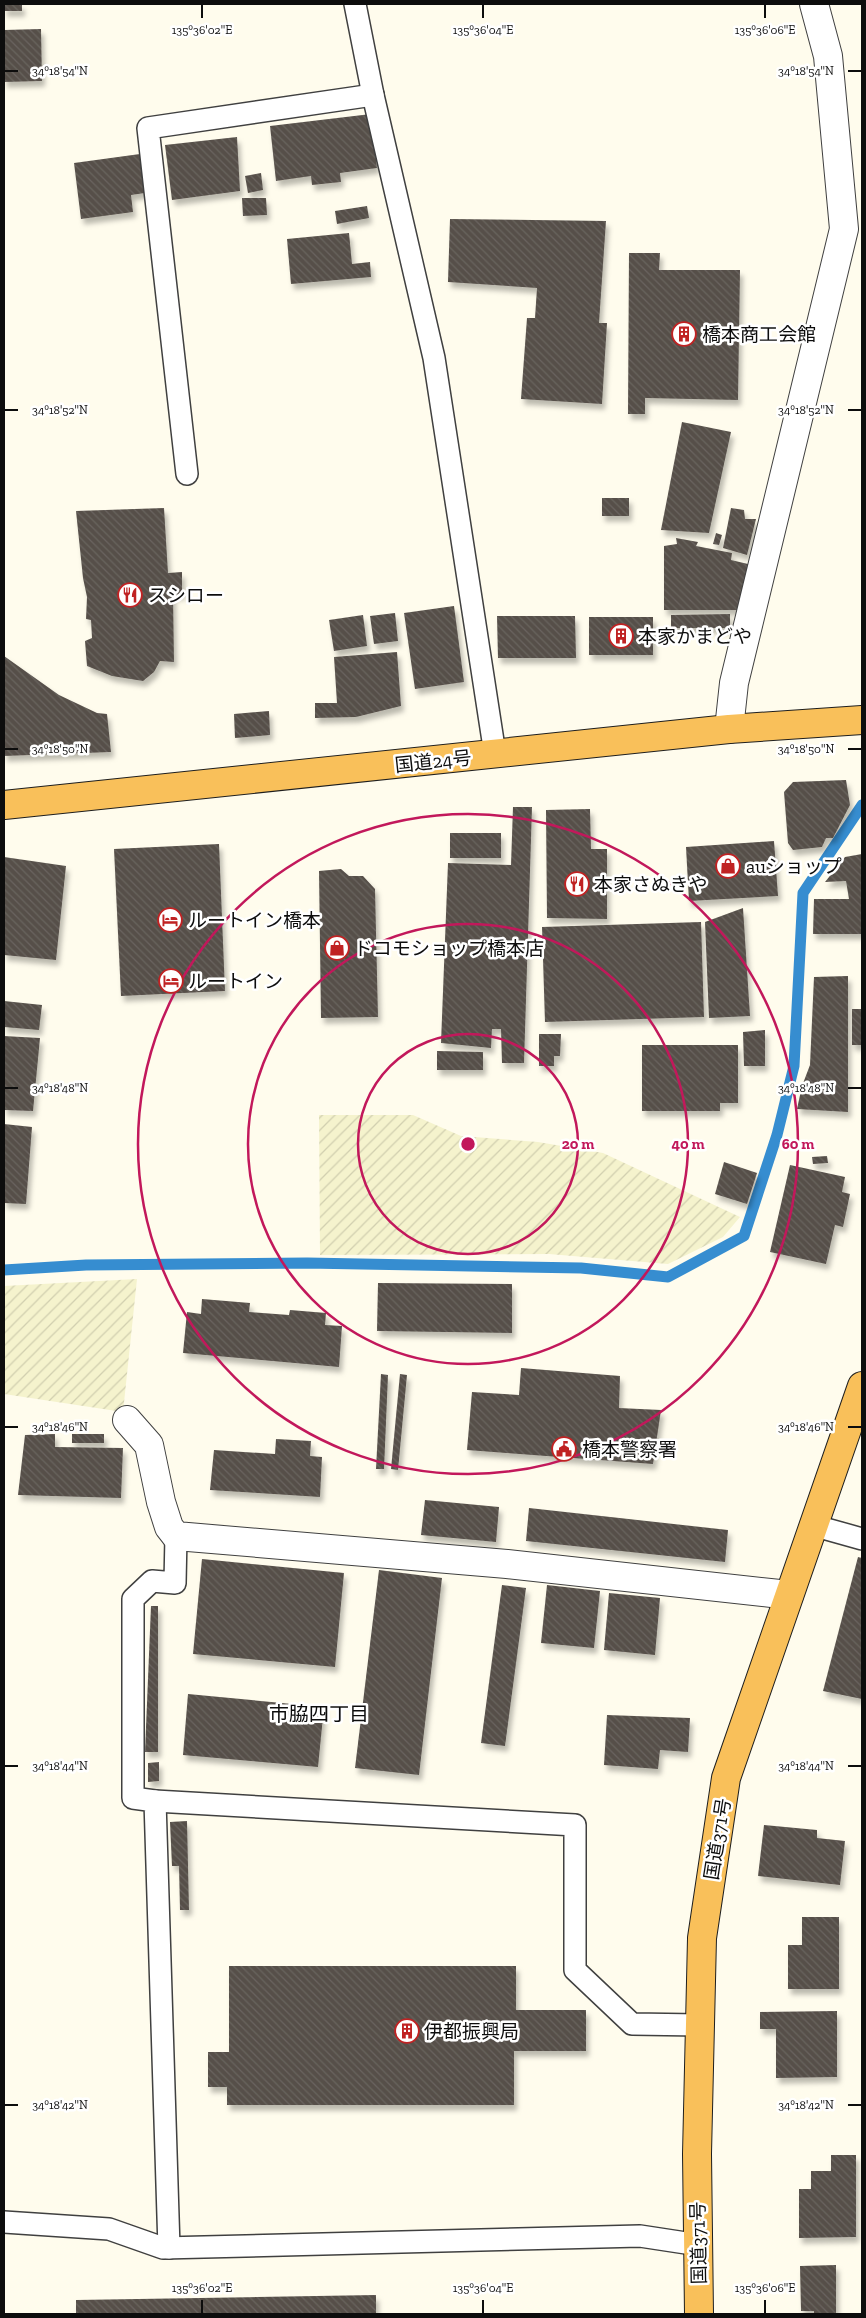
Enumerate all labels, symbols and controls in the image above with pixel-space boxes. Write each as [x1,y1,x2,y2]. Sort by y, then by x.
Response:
text: 135°36'02"E [172,23,232,37]
text: 135°36'04"E [453,23,513,37]
text: 135°36'06"E [735,23,795,37]
text: 34°18'54"N [32,64,88,78]
text: 34°18'54"N [778,64,834,78]
building icon: 橋本商工会館 [671,321,697,347]
place label: 橋本商工会館 [702,323,816,346]
text: 34°18'52"N [32,403,88,417]
text: 34°18'52"N [778,403,834,417]
restaurant icon: スシロー [117,582,143,608]
place label: スシロー [148,584,224,607]
building icon: 本家かまどや [608,623,634,649]
place label: 本家かまどや [638,625,752,648]
text: 34°18'50"N [32,742,88,756]
text: 34°18'50"N [778,742,834,756]
street label: 国道24号 [394,746,473,777]
shop icon: auショップ [715,853,741,879]
place label: auショップ [746,855,842,878]
restaurant icon: 本家さぬきや [564,871,590,897]
place label: 本家さぬきや [594,873,708,896]
hotel icon: ルートイン橋本 [157,907,183,933]
place label: ルートイン橋本 [188,909,321,932]
shop icon: ドコモショップ橋本店 [324,935,350,961]
place label: ドコモショップ橋本店 [354,937,544,960]
hotel icon: ルートイン [158,968,184,994]
place label: ルートイン [188,970,283,993]
text: 34°18'48"N [32,1081,88,1095]
text: 34°18'48"N [778,1081,834,1095]
centre of rings [459,1135,477,1153]
text: 20 m [562,1135,594,1153]
text: 40 m [671,1135,705,1153]
text: 60 m [782,1135,814,1153]
text: 34°18'46"N [32,1420,88,1434]
text: 34°18'46"N [778,1420,834,1434]
public building icon: 橋本警察署 [551,1436,577,1462]
place label: 橋本警察署 [582,1438,677,1461]
district label: 市脇四丁目 [269,1702,369,1726]
text: 34°18'44"N [32,1759,88,1773]
text: 34°18'44"N [778,1759,834,1773]
street label: 国道371号 [700,1797,735,1882]
building icon: 伊都振興局 [394,2018,420,2044]
place label: 伊都振興局 [424,2020,519,2043]
text: 34°18'42"N [32,2098,88,2112]
text: 34°18'42"N [778,2098,834,2112]
street label: 国道371号 [686,2202,711,2284]
text: 135°36'02"E [172,2281,232,2295]
text: 135°36'04"E [453,2281,513,2295]
text: 135°36'06"E [735,2281,795,2295]

